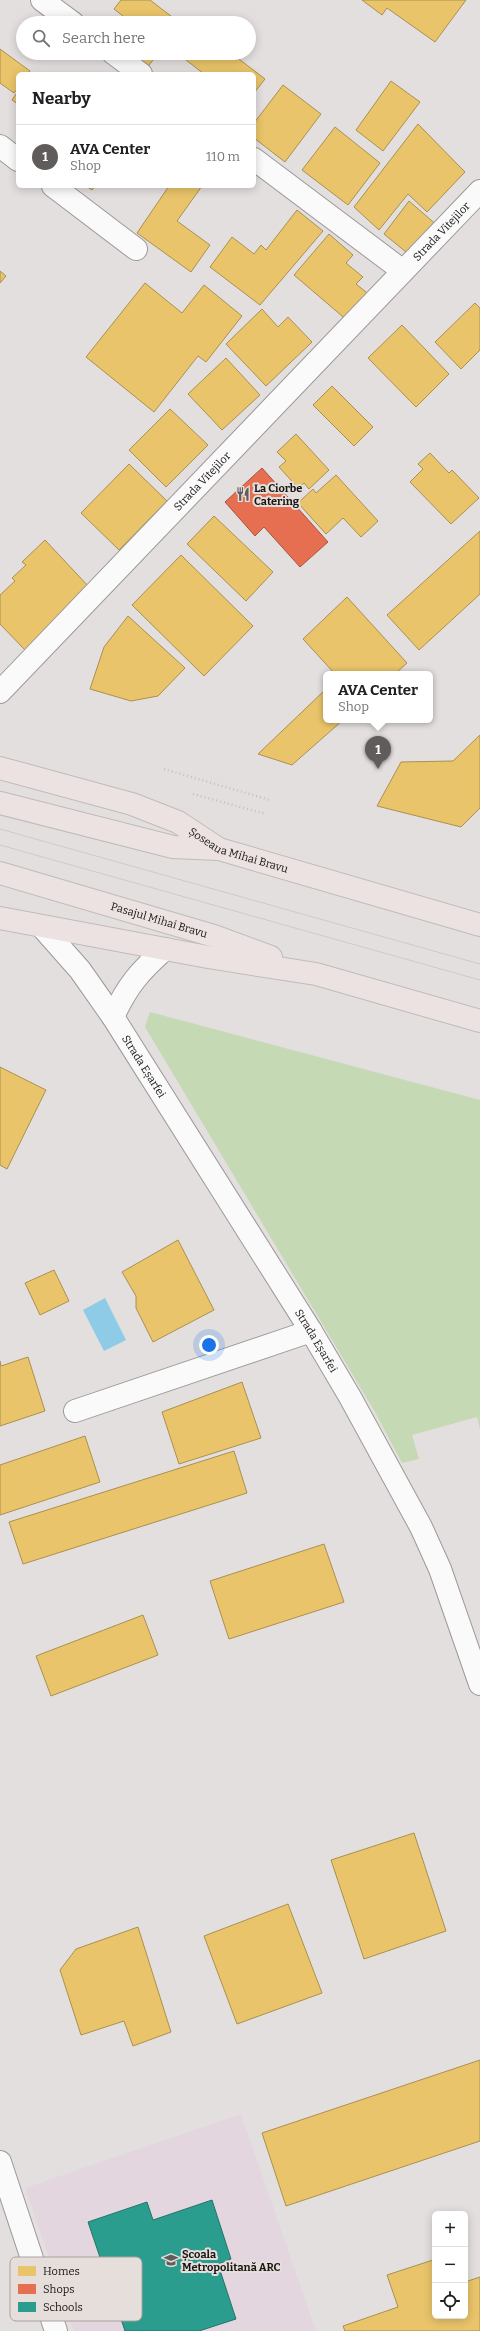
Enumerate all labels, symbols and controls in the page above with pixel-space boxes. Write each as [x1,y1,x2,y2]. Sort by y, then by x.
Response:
search box [16,16,256,60]
icon: search [30,27,52,49]
text: Search here [62,29,145,47]
text: Nearby [32,88,91,109]
text: AVA Center [70,140,150,158]
text: 1 [42,149,48,164]
text: 110 m [206,149,240,164]
text: Shop [70,158,101,173]
street label: Strada Vitejilor [410,199,473,263]
street label: Strada Vitejilor [171,449,233,513]
place label: La Ciorbe Catering [254,482,302,508]
restaurant icon: La Ciorbe Catering [235,486,251,502]
popup [323,671,433,723]
text: AVA Center [338,681,418,699]
text: Shop [338,699,369,714]
pin: 1 [365,736,391,769]
street label: Șoseaua Mihai Bravu [187,825,290,875]
street label: Pasajul Mihai Bravu [109,900,209,940]
street label: Strada Eșarfei [119,1033,169,1101]
street label: Strada Eșarfei [292,1307,341,1375]
your location [199,1335,219,1355]
map controls [432,2211,468,2319]
button: + [432,2211,468,2247]
button: − [432,2247,468,2283]
place label: Școala Metropolitană ARC [182,2248,281,2274]
school or university icon: Școala Metropolitană ARC [163,2252,179,2268]
legend [10,2257,142,2321]
text: Homes [43,2265,80,2278]
text: Shops [43,2283,75,2296]
button: locate [432,2283,468,2319]
text: Schools [43,2301,83,2314]

